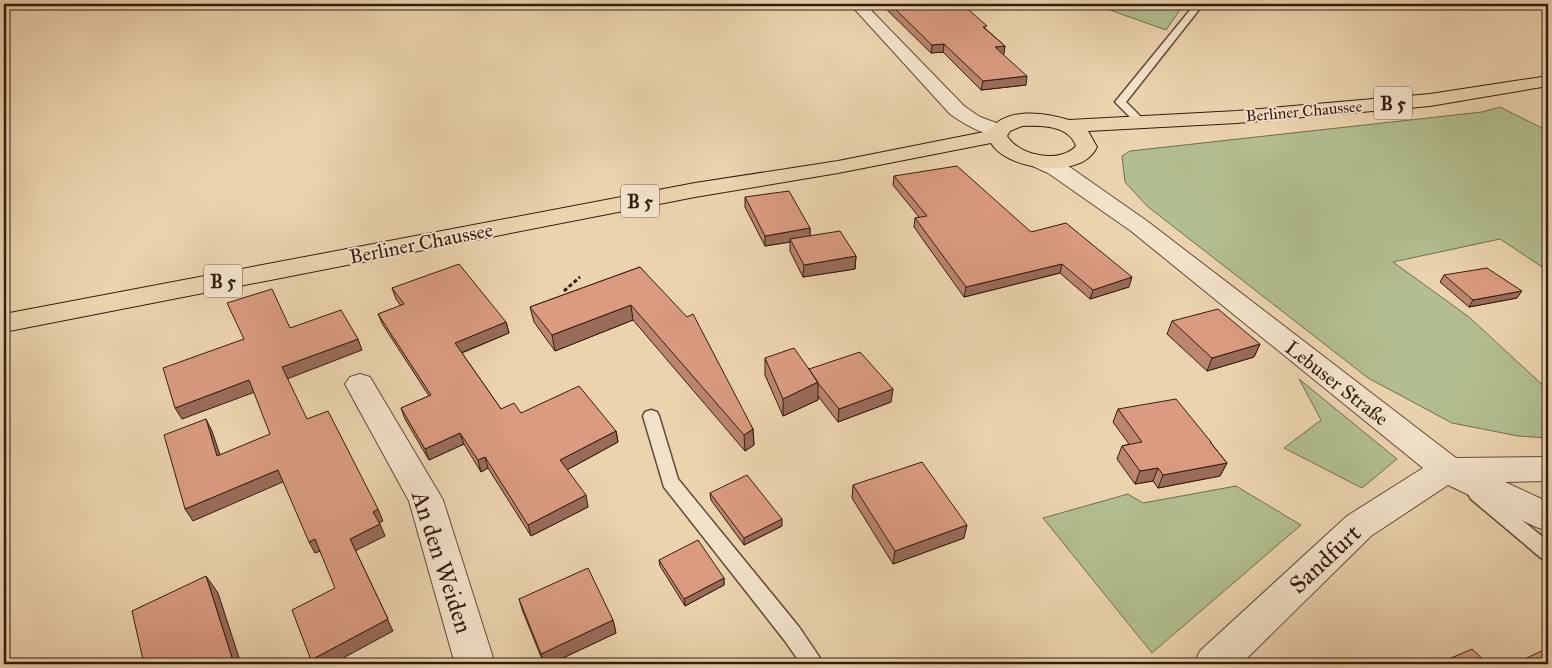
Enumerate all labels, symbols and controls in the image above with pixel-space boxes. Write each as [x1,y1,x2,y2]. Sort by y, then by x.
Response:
road number: B 5 [1374,86,1412,120]
street label: Berliner Chaussee [1245,96,1363,126]
road number: B 5 [621,185,659,218]
street label: Berliner Chaussee [347,217,495,269]
road number: B 5 [204,264,242,298]
street label: Lebuser Straße [1281,335,1393,431]
street label: An den Weiden [405,486,479,637]
street label: Sandfurt [1283,518,1368,600]

